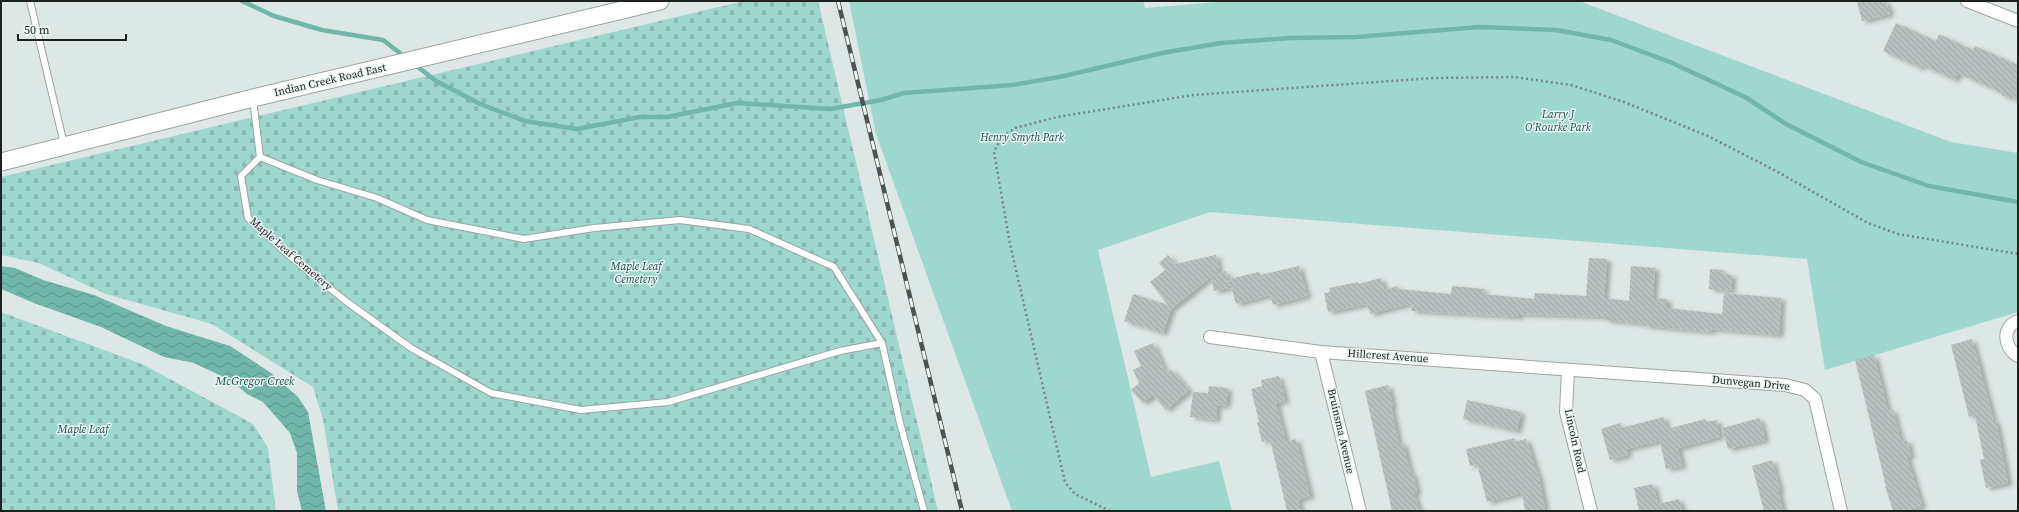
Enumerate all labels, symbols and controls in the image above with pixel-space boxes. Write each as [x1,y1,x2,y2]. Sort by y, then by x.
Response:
scale bar [18,16,126,42]
text: 50 m [24,22,50,38]
street label: Indian Creek Road East [273,60,388,100]
park label: Larry J O'Rourke Park [1525,107,1592,135]
park label: Henry Smyth Park [979,130,1065,145]
street label: Maple Leaf Cemetery [247,214,336,294]
park label: Maple Leaf Cemetery [609,259,664,287]
street label: Hillcrest Avenue [1347,346,1429,366]
street label: Dunvegan Drive [1711,372,1791,394]
water label: McGregor Creek [214,373,295,389]
street label: Bruinsma Avenue [1324,387,1358,475]
street label: Lincoln Road [1561,408,1589,475]
park label: Maple Leaf [56,422,111,437]

